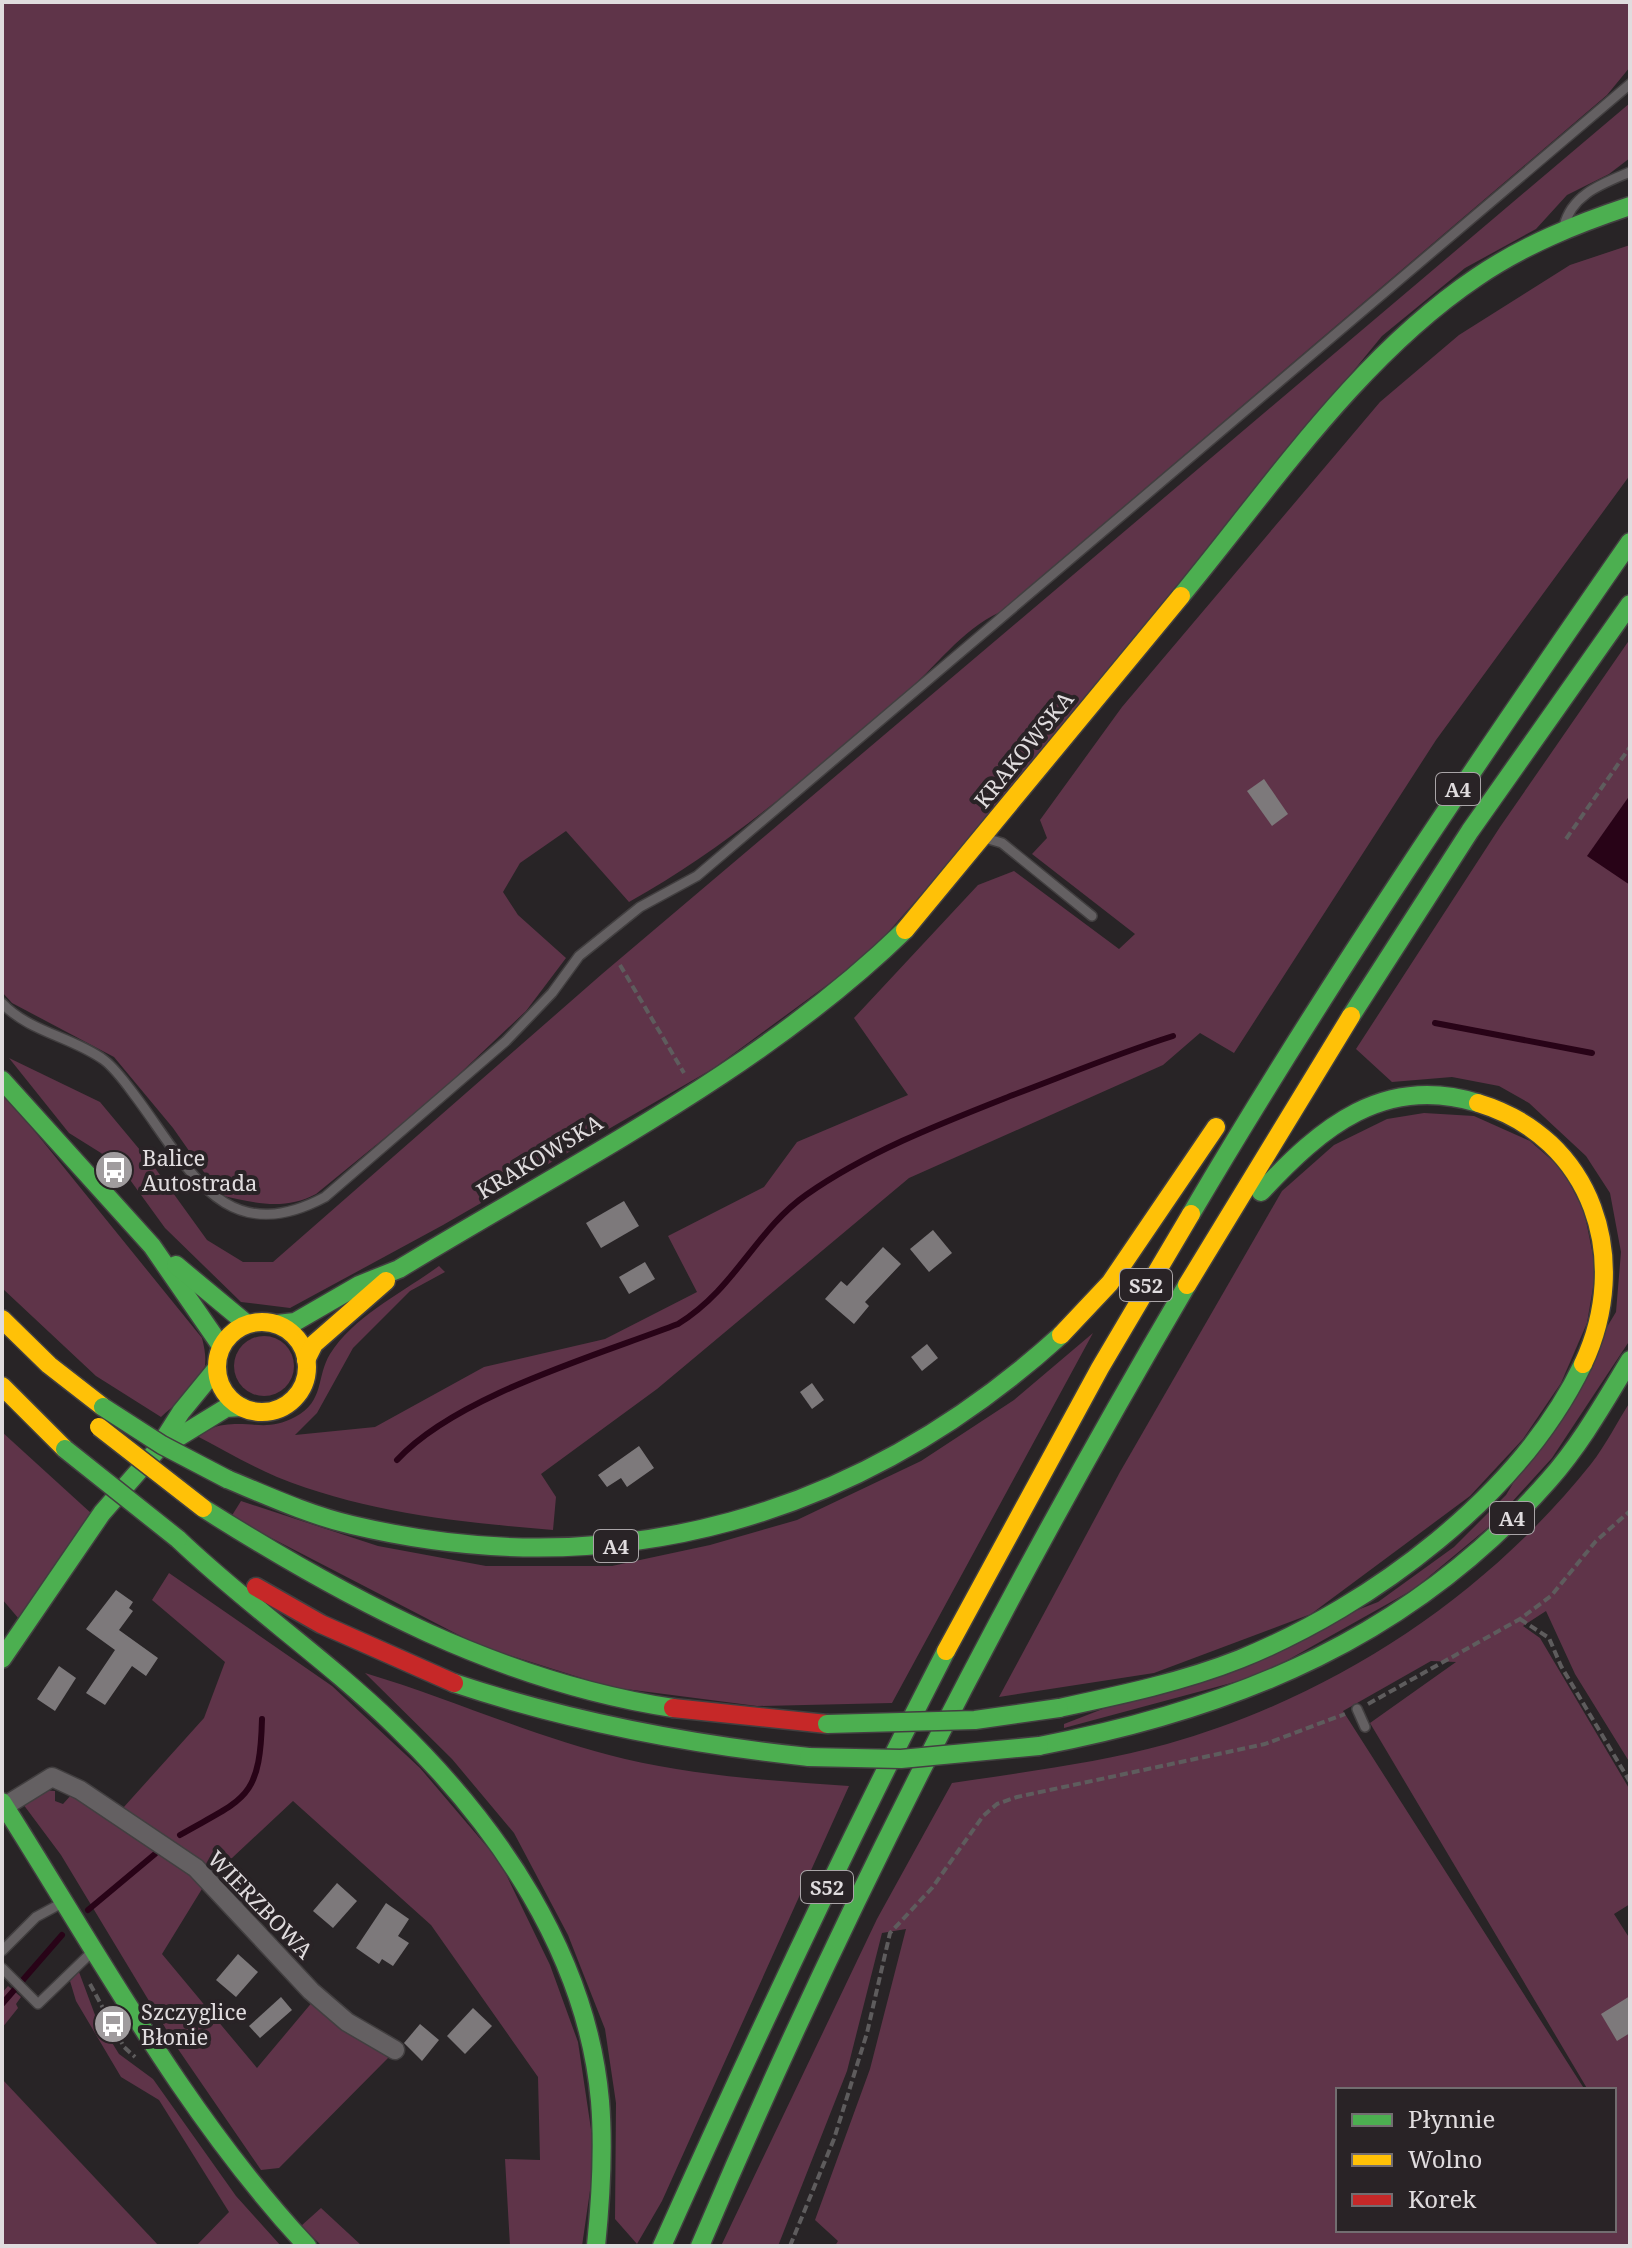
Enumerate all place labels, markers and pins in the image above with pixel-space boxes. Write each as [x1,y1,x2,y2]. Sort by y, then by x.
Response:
place label: Balice Autostrada [142,1142,257,1197]
bus stop icon: Balice Autostrada [93,1149,135,1191]
place label: Szczyglice Błonie [141,1996,247,2051]
bus stop icon: Szczyglice Błonie [92,2003,134,2045]

